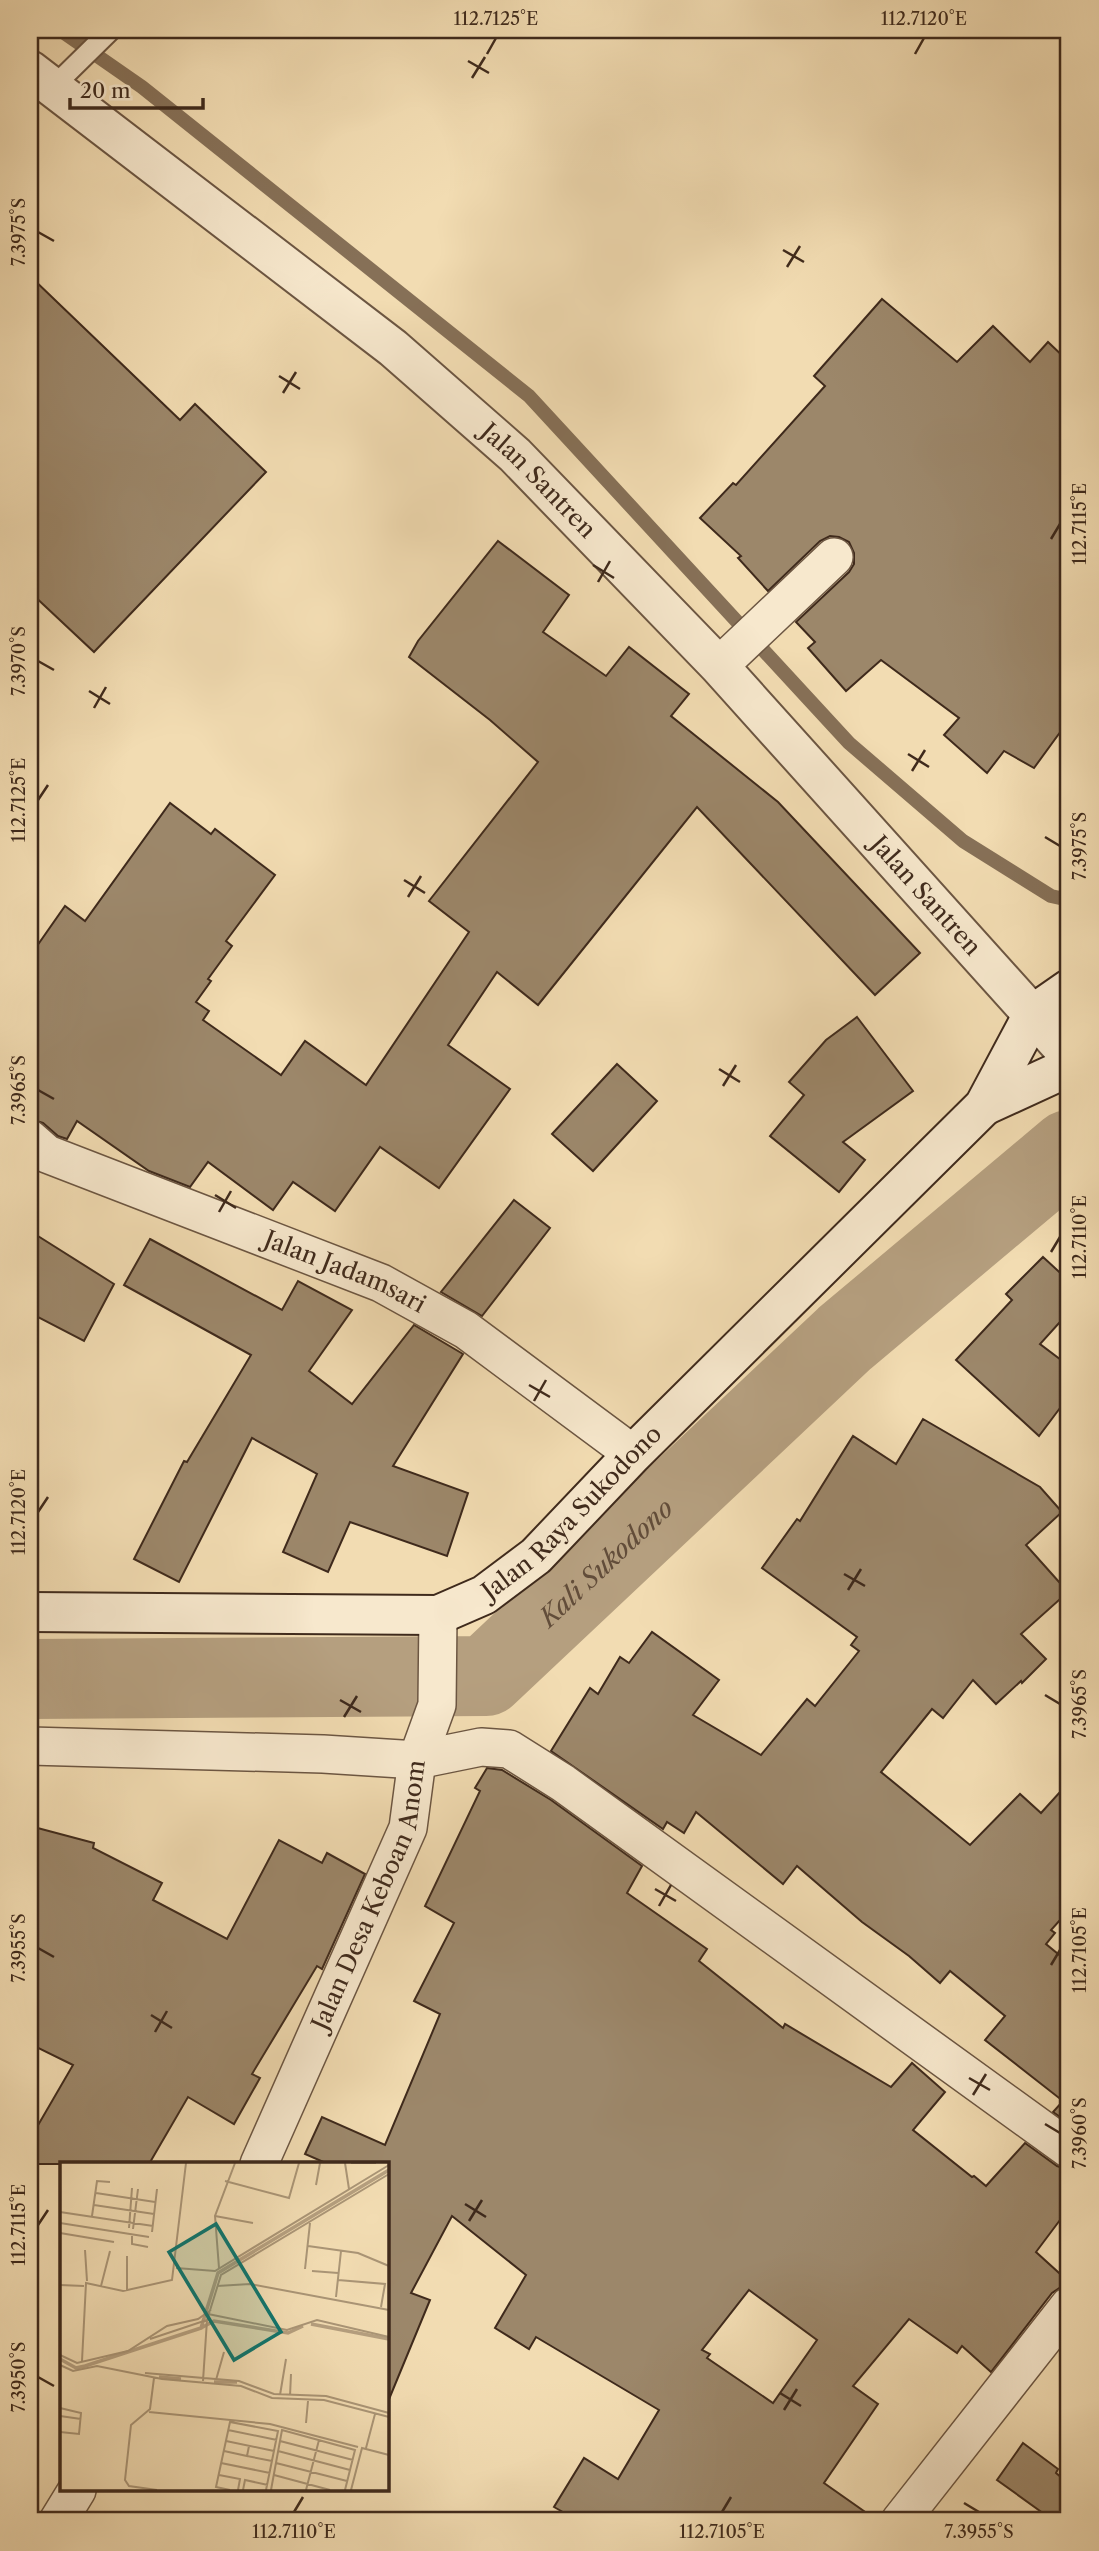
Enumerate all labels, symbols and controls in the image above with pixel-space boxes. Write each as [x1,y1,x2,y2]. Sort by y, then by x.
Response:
text: 112.7125°E [454,8,538,30]
text: 112.7120°E [881,8,967,30]
scale bar [70,66,203,110]
text: 20 m [80,78,131,103]
text: 7.3975°S [8,198,30,266]
street label: Jalan Santren [472,414,602,544]
text: 112.7115°E [1069,483,1091,565]
text: 7.3970°S [8,626,30,696]
text: 112.7125°E [8,758,30,842]
text: 7.3975°S [1069,812,1091,880]
street label: Jalan Santren [862,827,987,961]
text: 7.3965°S [8,1055,30,1125]
text: 112.7110°E [1069,1195,1091,1279]
street label: Jalan Jadamsari [256,1223,431,1319]
street label: Jalan Raya Sukodono [473,1419,667,1608]
text: 112.7120°E [8,1469,30,1555]
water label: Kali Sukodono [531,1492,680,1635]
text: 7.3965°S [1069,1669,1091,1739]
street label: Jalan Desa Keboan Anom [304,1758,431,2038]
text: 112.7105°E [1069,1907,1091,1993]
text: 7.3955°S [8,1913,30,1983]
text: 7.3960°S [1069,2097,1091,2169]
inset map [60,2162,388,2492]
text: 112.7115°E [8,2184,30,2266]
text: 7.3950°S [8,2341,30,2413]
text: 112.7110°E [252,2521,336,2543]
text: 112.7105°E [679,2521,765,2543]
text: 7.3955°S [944,2521,1014,2543]

